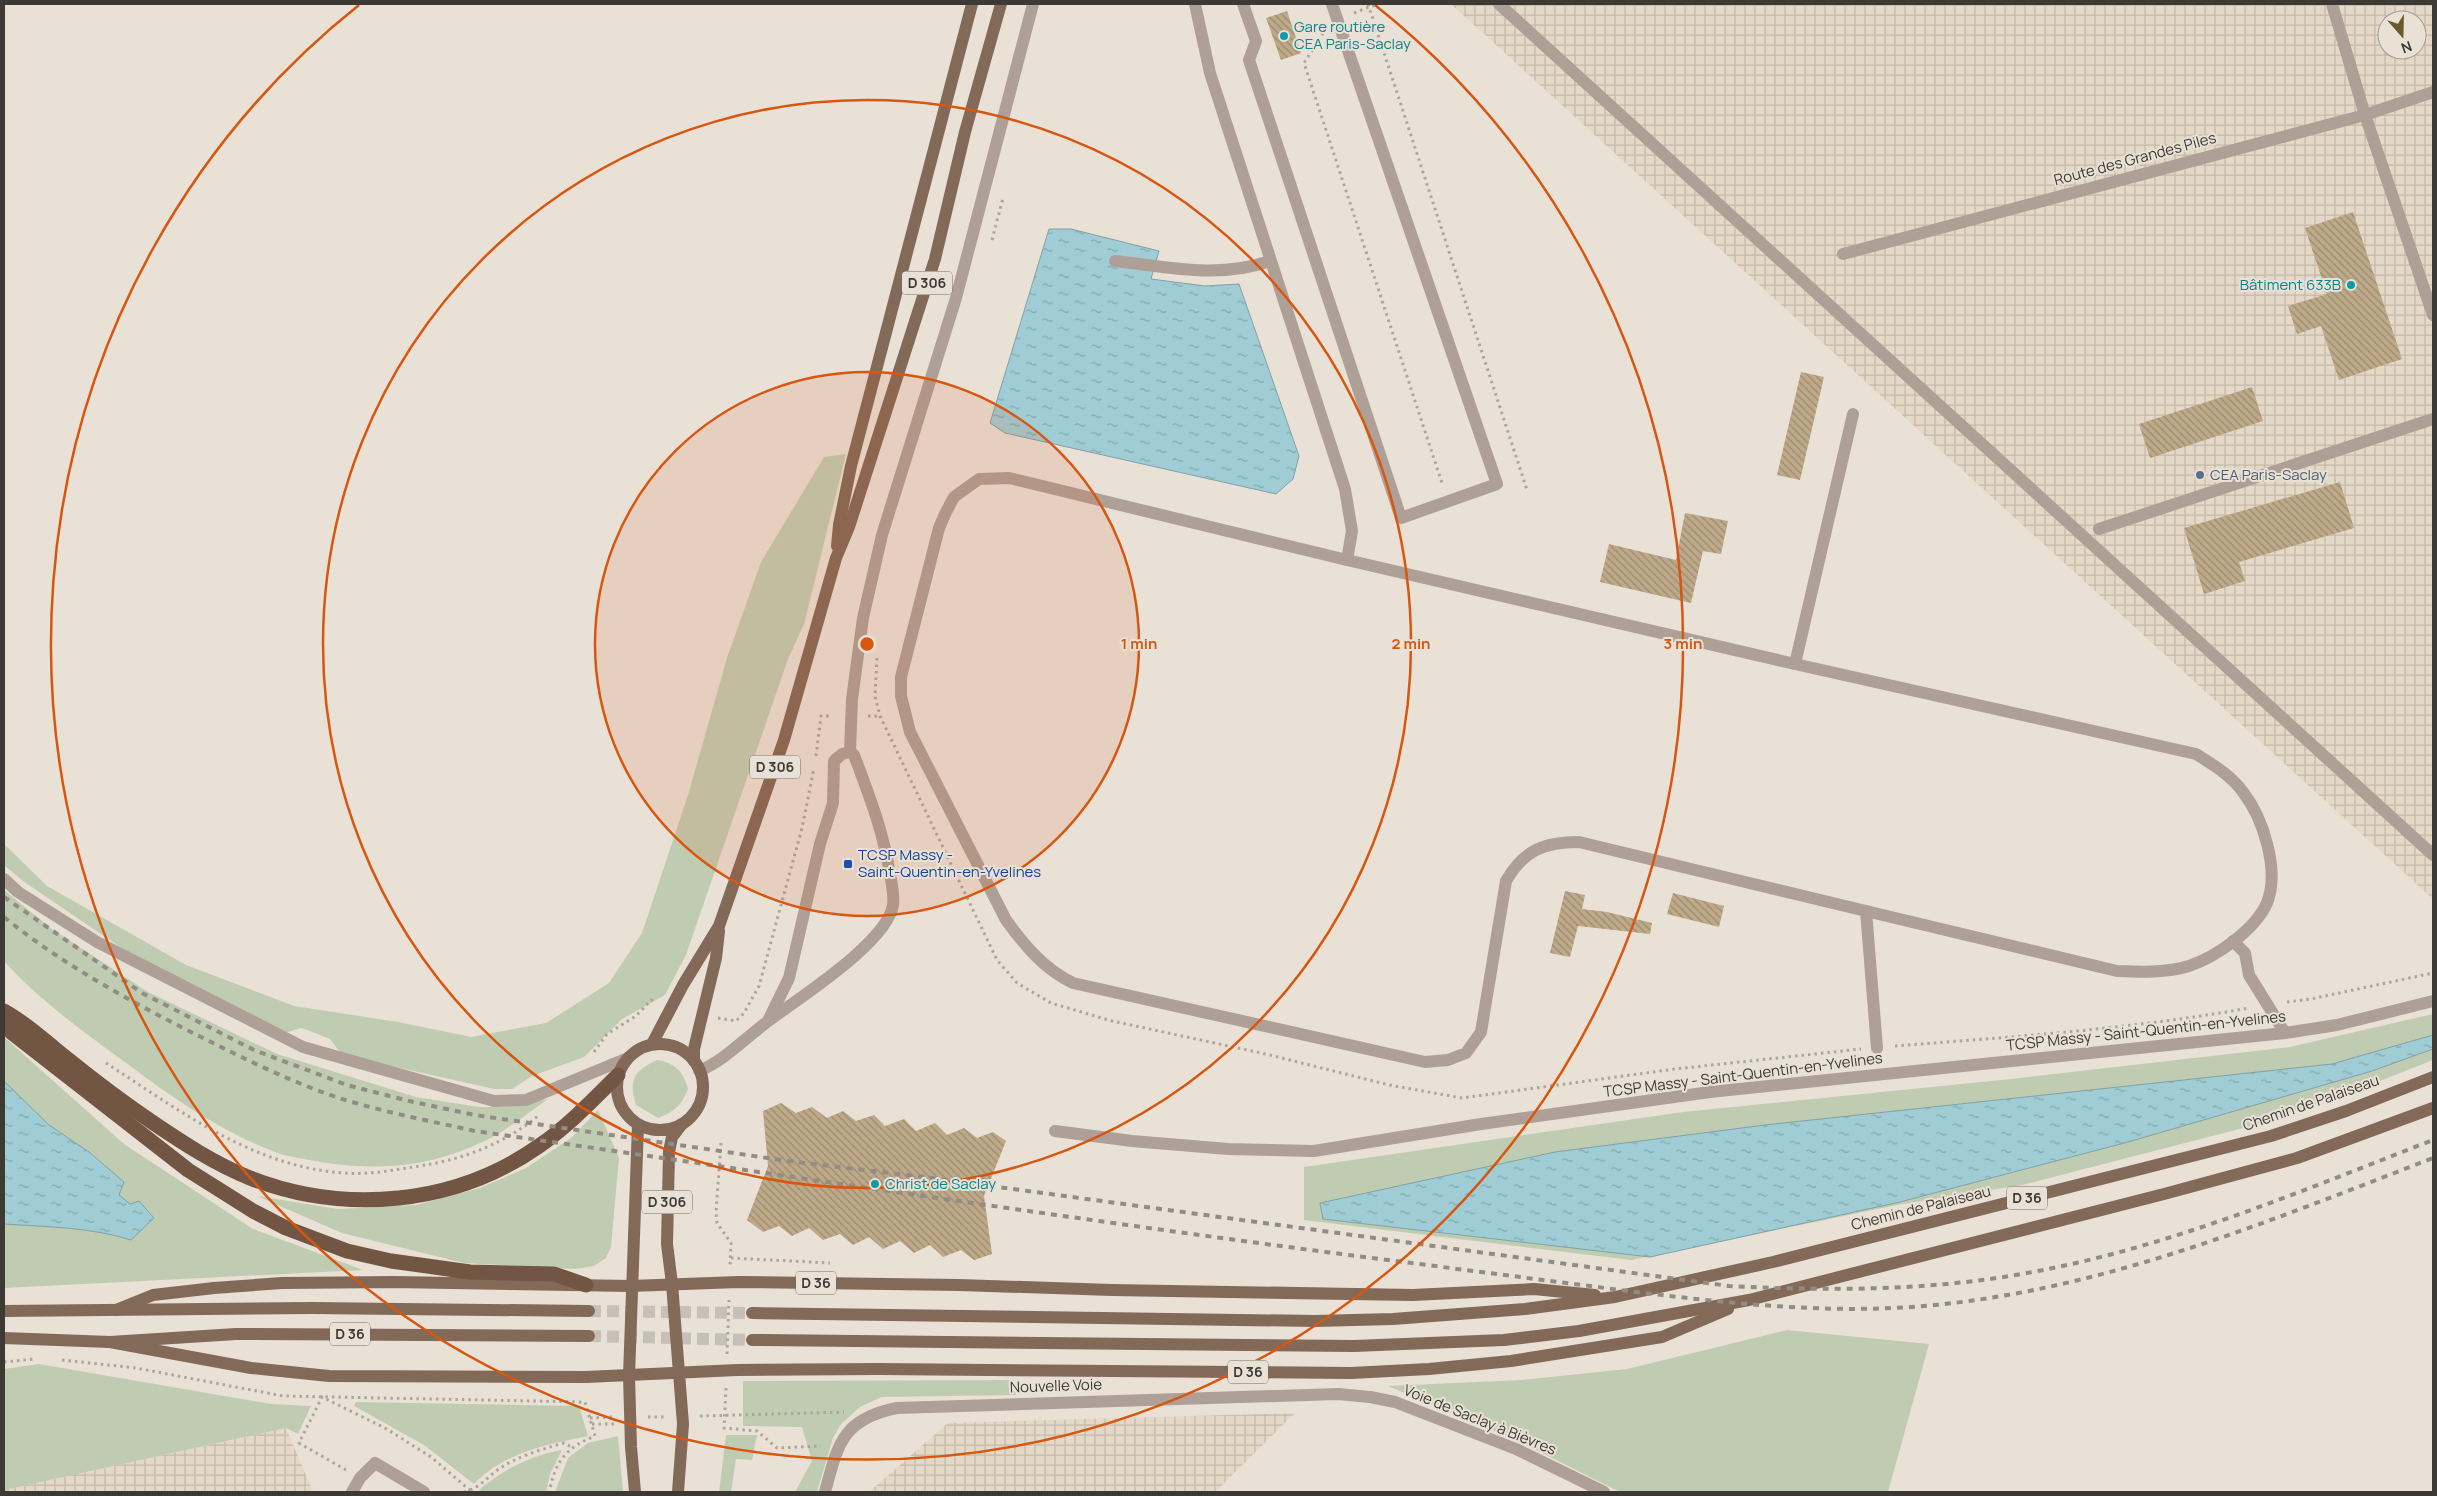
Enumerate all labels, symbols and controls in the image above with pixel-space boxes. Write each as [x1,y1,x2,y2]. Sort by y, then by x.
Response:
north arrow [2377,10,2427,60]
place label: Gare routière CEA Paris-Saclay [1294,16,1411,54]
marker: Gare routière CEA Paris-Saclay [1278,30,1290,42]
text: N [2399,37,2415,58]
street label: Route des Grandes Piles [2051,127,2219,190]
road number: D 306 [902,272,952,294]
place label: Bâtiment 633B [2240,274,2341,295]
marker: Bâtiment 633B [2345,279,2357,291]
place label: CEA Paris-Saclay [2210,464,2327,485]
marker: CEA Paris-Saclay [2194,469,2206,481]
text: 1 min [1121,633,1157,654]
text: 2 min [1391,633,1431,654]
text: 3 min [1664,633,1702,654]
centre of rings [858,635,876,653]
road number: D 306 [750,756,800,779]
place label: TCSP Massy - Saint-Quentin-en-Yvelines [858,844,1041,882]
marker: TCSP Massy - Saint-Quentin-en-Yvelines [842,858,854,870]
street label: TCSP Massy - Saint-Quentin-en-Yvelines [2005,1005,2287,1056]
street label: TCSP Massy - Saint-Quentin-en-Yvelines [1602,1047,1884,1102]
street label: Chemin de Palaiseau [2240,1069,2382,1136]
place label: Christ de Saclay [885,1173,996,1194]
marker: Christ de Saclay [869,1178,881,1190]
street label: Chemin de Palaiseau [1849,1180,1993,1235]
road number: D 36 [2007,1186,2047,1210]
road number: D 306 [642,1190,692,1214]
road number: D 36 [796,1272,836,1295]
road number: D 36 [330,1322,370,1346]
road number: D 36 [1228,1360,1268,1384]
street label: Nouvelle Voie [1010,1373,1103,1398]
street label: Voie de Saclay à Bièvres [1401,1379,1560,1460]

